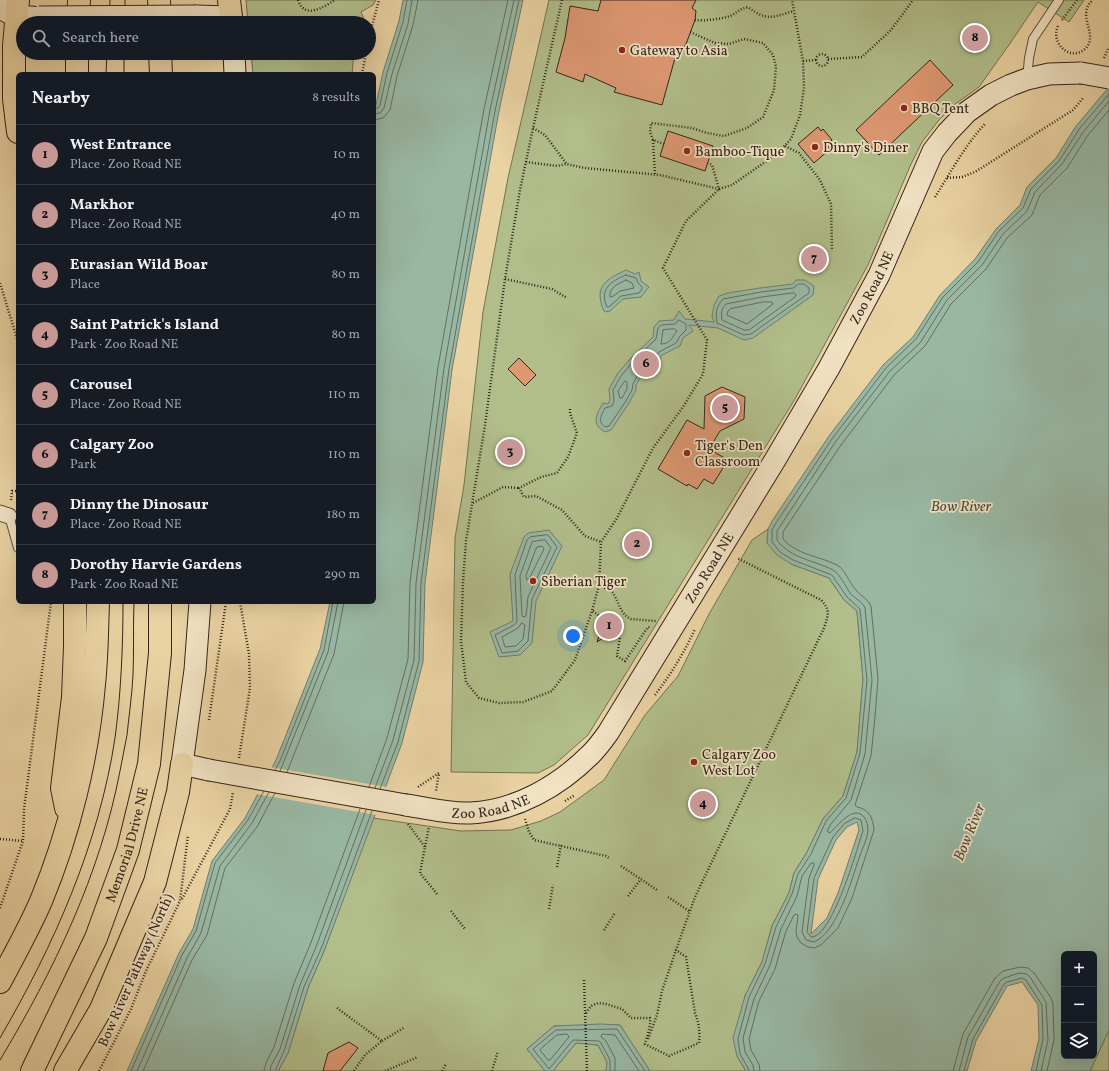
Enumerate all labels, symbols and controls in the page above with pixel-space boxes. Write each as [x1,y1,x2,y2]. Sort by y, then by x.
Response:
search box [16,16,376,60]
pin: 8 [962,23,988,53]
icon: search [30,27,52,49]
text: Search here [62,28,139,49]
place label: Gateway to Asia [630,42,728,61]
marker: Gateway to Asia [617,45,627,55]
text: Nearby [32,87,90,110]
text: 8 results [312,89,360,107]
place label: BBQ Tent [912,100,969,119]
marker: BBQ Tent [899,103,909,113]
text: West Entrance [70,135,171,156]
place label: Dinny's Diner [823,139,908,158]
marker: Dinny's Diner [810,142,820,152]
place label: Bamboo-Tique [695,143,785,162]
text: 1 [42,146,48,164]
text: 10 m [333,146,360,164]
marker: Bamboo-Tique [682,146,692,156]
text: Place · Zoo Road NE [70,156,182,174]
text: Markhor [70,195,134,216]
text: 2 [42,206,48,224]
text: 40 m [331,206,360,224]
text: Place · Zoo Road NE [70,216,182,234]
pin: 7 [801,244,827,274]
street label: Zoo Road NE [846,249,899,328]
text: Eurasian Wild Boar [70,255,208,276]
text: 3 [42,266,48,284]
text: 80 m [331,266,360,284]
text: Place [70,276,100,294]
text: Saint Patrick's Island [70,315,219,336]
text: 4 [41,326,49,344]
text: 80 m [331,326,360,344]
text: Park · Zoo Road NE [70,336,178,354]
pin: 6 [633,349,659,379]
text: Carousel [70,375,132,396]
text: 5 [42,386,48,404]
text: 110 m [328,386,360,404]
pin: 5 [712,393,738,423]
text: Place · Zoo Road NE [70,396,182,414]
text: Calgary Zoo [70,435,154,456]
pin: 3 [497,437,523,467]
place label: Tiger's Den Classroom [695,437,763,472]
text: 6 [41,446,49,464]
text: 110 m [328,446,360,464]
marker: Tiger's Den Classroom [682,448,692,458]
text: Park [70,456,97,474]
text: Dinny the Dinosaur [70,495,208,516]
water label: Bow River [931,497,992,518]
text: 7 [42,506,48,524]
text: 180 m [326,506,360,524]
text: Place · Zoo Road NE [70,516,182,534]
pin: 2 [624,529,650,559]
street label: Zoo Road NE [681,530,739,608]
text: Dorothy Harvie Gardens [70,555,242,576]
text: 8 [41,566,49,584]
text: 290 m [324,566,360,584]
place label: Siberian Tiger [541,573,627,592]
text: Park · Zoo Road NE [70,576,178,594]
marker: Siberian Tiger [528,576,538,586]
pin: 1 [596,611,622,641]
your location [563,626,583,646]
place label: Calgary Zoo West Lot [702,746,776,781]
marker: Calgary Zoo West Lot [689,757,699,767]
street label: Memorial Drive NE [102,786,154,905]
pin: 4 [690,789,716,819]
street label: Zoo Road NE [451,791,533,824]
water label: Bow River [949,800,992,864]
street label: Bow River Pathway (North) [94,891,179,1050]
map controls [1061,951,1097,1059]
button: + [1061,951,1097,987]
button: − [1061,987,1097,1023]
button: layers [1061,1023,1097,1059]

